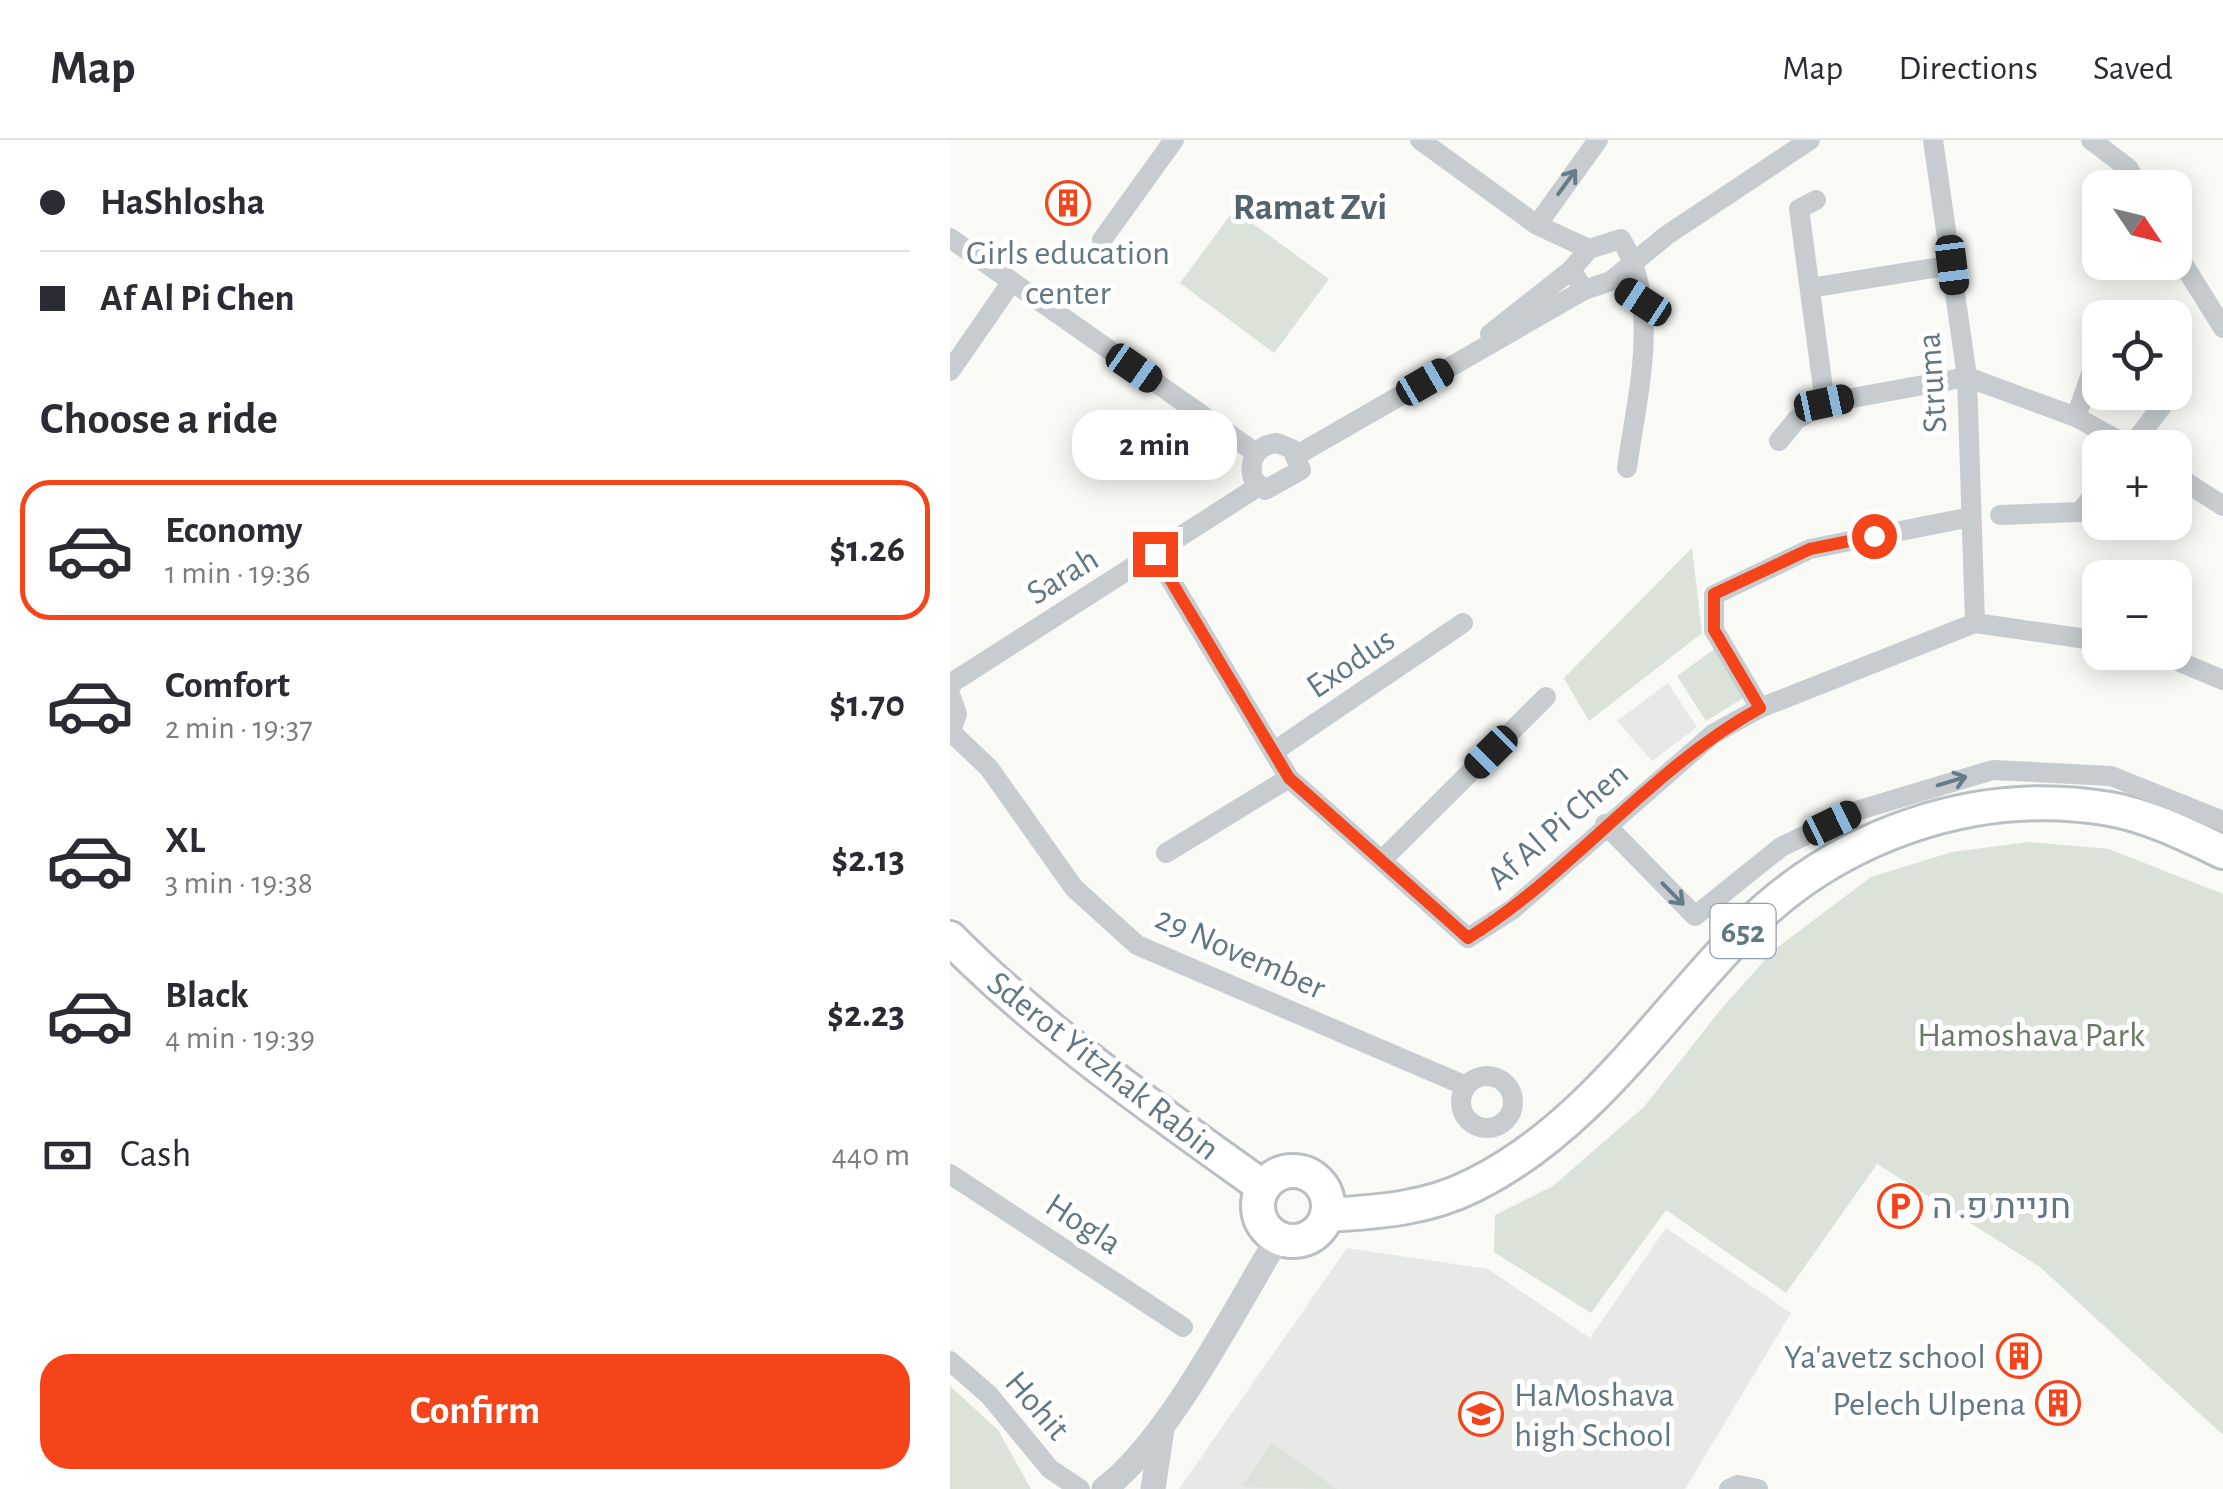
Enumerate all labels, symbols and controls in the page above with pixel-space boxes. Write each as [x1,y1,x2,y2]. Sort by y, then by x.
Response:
text: Map [50,45,136,93]
text: Map [1782,51,1843,86]
text: Directions [1898,51,2038,86]
text: Saved [2093,51,2173,86]
one-way arrow [1557,169,1578,196]
north arrow [2082,170,2192,280]
map controls [2082,170,2192,670]
building icon: Girls education center [1045,180,1091,226]
text: HaShlosha [100,184,265,222]
district label: Ramat Zvi [1233,189,1387,227]
car [1933,233,1971,297]
place label: Girls education center [966,236,1170,311]
car [1610,273,1676,331]
text: Af Al Pi Chen [100,280,295,318]
button: locate [2082,300,2192,410]
street label: Struma [1912,331,1953,434]
car [1101,339,1167,397]
car [1392,354,1458,410]
car [1792,382,1856,424]
text: Choose a ride [40,397,278,442]
callout: 2 min [1072,409,1238,479]
text: 2 min [1119,429,1190,461]
button: + [2082,430,2192,540]
icon: car [45,505,135,595]
text: Economy [165,512,303,550]
route start [1852,514,1897,559]
text: $1.26 [829,531,905,569]
route end [1133,532,1178,577]
street label: Sarah [1021,541,1105,612]
text: 1 min · 19:36 [165,557,311,589]
button: − [2082,560,2192,670]
street label: Exodus [1301,621,1401,705]
icon: car [45,660,135,750]
text: Comfort [165,667,290,705]
text: $1.70 [829,686,905,724]
text: 2 min · 19:37 [165,712,313,744]
car [1459,720,1523,784]
street label: Af Al Pi Chen [1481,756,1635,897]
one-way arrow [1936,771,1967,789]
car [1798,796,1866,850]
icon: car [45,815,135,905]
text: XL [165,822,205,860]
text: $2.13 [831,841,905,879]
text: 3 min · 19:38 [165,867,313,899]
one-way arrow [1661,881,1685,905]
street label: 29 November [1150,900,1331,1007]
road number: 652 [1710,904,1776,958]
street label: Sderot Yitzhak Rabin [981,965,1225,1167]
icon: car [45,970,135,1060]
text: Black [165,977,249,1015]
text: $2.23 [827,996,905,1034]
park label: Hamoshava Park [1917,1018,2145,1053]
text: 4 min · 19:39 [165,1022,315,1054]
icon: cash [40,1128,95,1183]
text: Cash [120,1136,191,1174]
text: 440 m [831,1139,910,1171]
parking icon: חניית פ. ה [1877,1183,1923,1229]
street label: Hogla [1039,1187,1127,1261]
place label: חניית פ. ה [1932,1190,2071,1225]
building icon: Ya'avetz school [1996,1333,2042,1379]
place label: Ya'avetz school [1784,1340,1986,1375]
button: Confirm [40,1354,910,1469]
street label: Hohit [998,1365,1076,1447]
place label: HaMoshava high School [1514,1378,1675,1453]
building icon: Pelech Ulpena [2035,1380,2081,1426]
place label: Pelech Ulpena [1832,1387,2026,1422]
school or university icon: HaMoshava high School [1458,1391,1504,1437]

